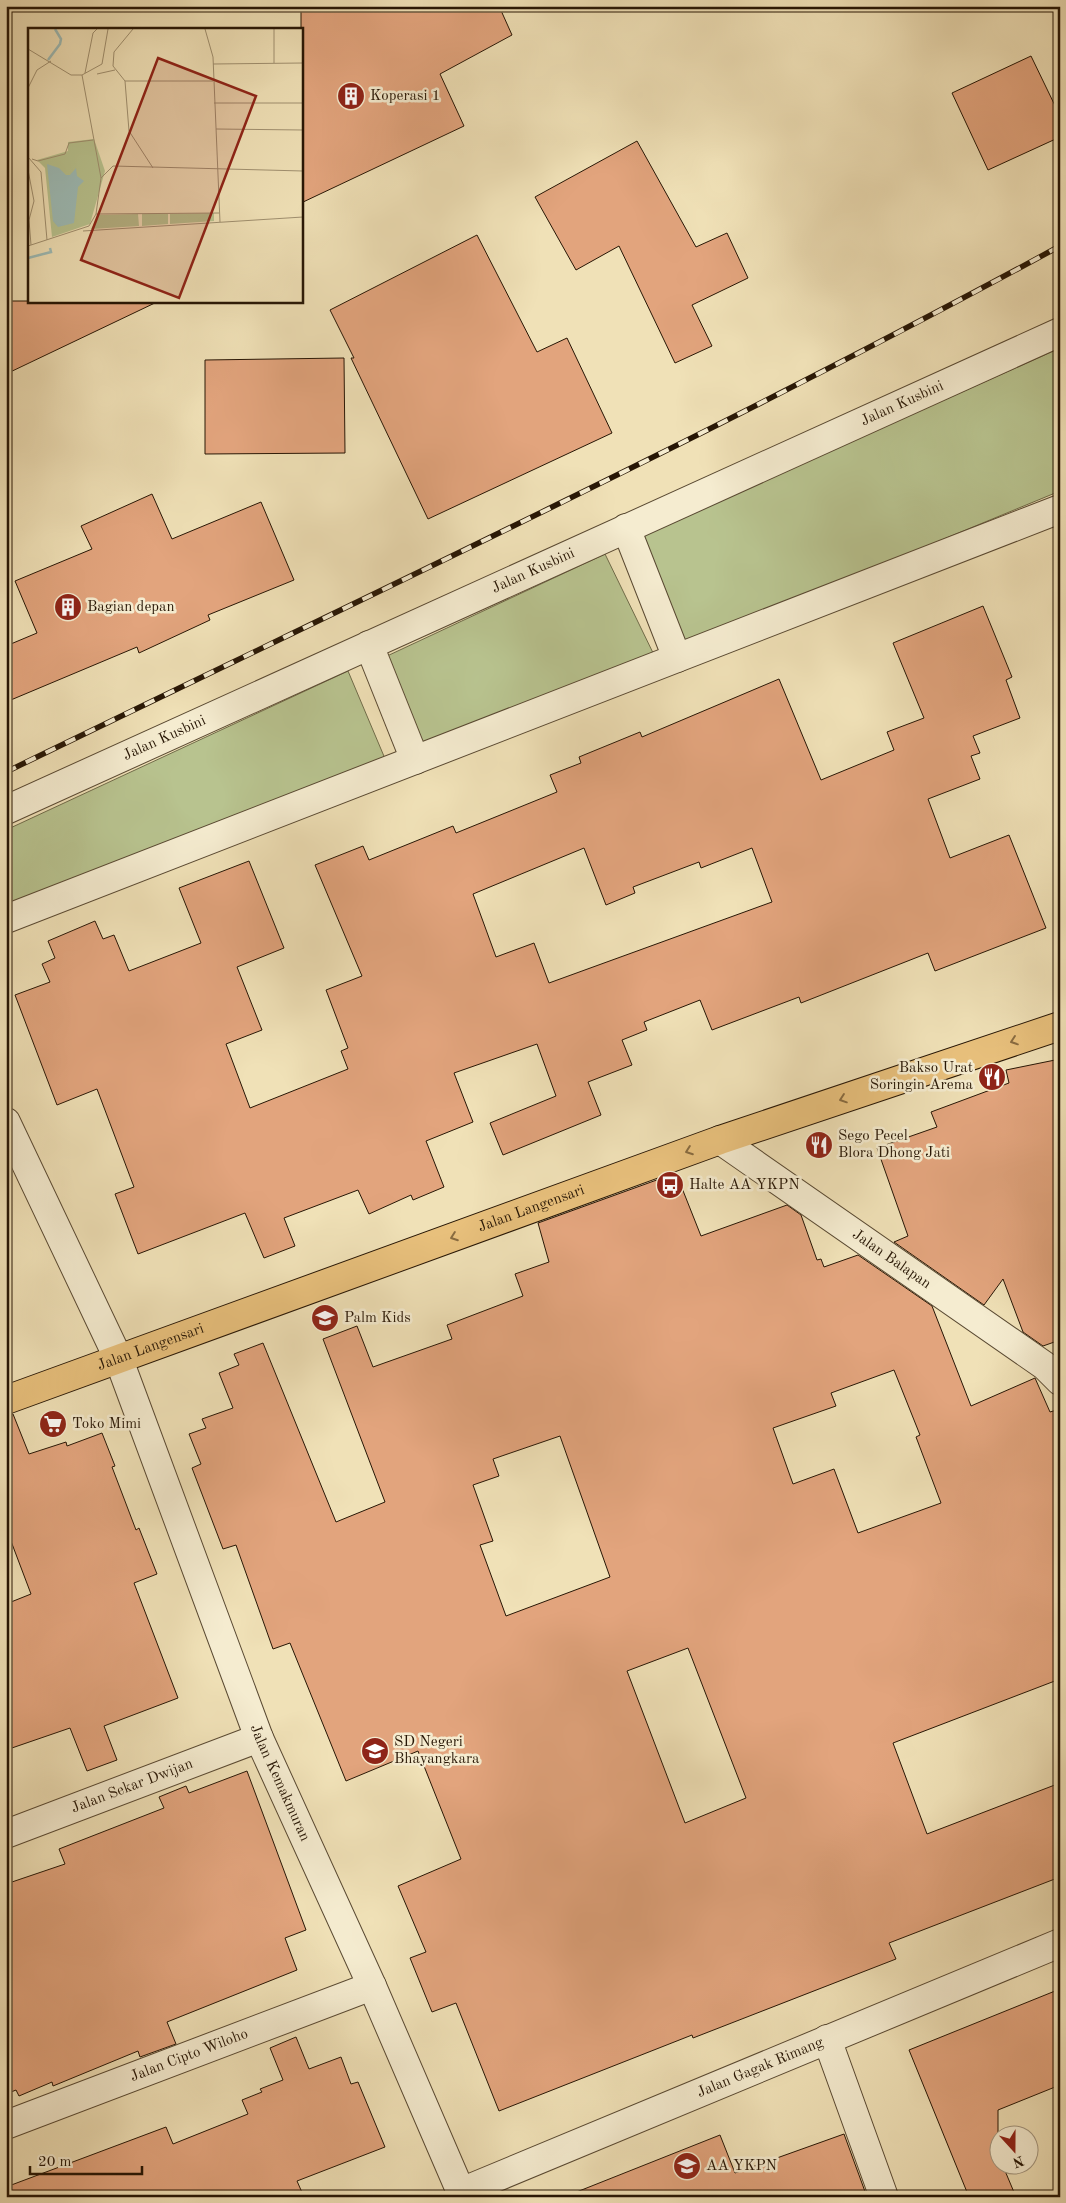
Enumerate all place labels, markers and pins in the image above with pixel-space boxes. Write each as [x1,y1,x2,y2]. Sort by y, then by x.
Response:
building icon: Koperasi 1 [336,81,366,111]
place label: Koperasi 1 [370,89,440,104]
building icon: Bagian depan [53,592,83,622]
place label: Bagian depan [87,600,175,615]
place label: Bakso Urat Soringin Arema [870,1061,974,1093]
restaurant icon: Bakso Urat Soringin Arema [977,1062,1007,1092]
place label: Sego Pecel Blora Dhong Jati [838,1129,950,1161]
restaurant icon: Sego Pecel Blora Dhong Jati [804,1130,834,1160]
bus stop icon: Halte AA YKPN [655,1170,685,1200]
place label: Halte AA YKPN [689,1178,800,1193]
school or university icon: Palm Kids [310,1303,340,1333]
place label: Palm Kids [344,1311,411,1326]
supermarket icon: Toko Mimi [38,1409,68,1439]
place label: Toko Mimi [72,1417,141,1432]
place label: SD Negeri Bhayangkara [394,1735,480,1767]
school or university icon: SD Negeri Bhayangkara [360,1736,390,1766]
school or university icon: AA YKPN [672,2151,702,2181]
place label: AA YKPN [706,2159,778,2174]

